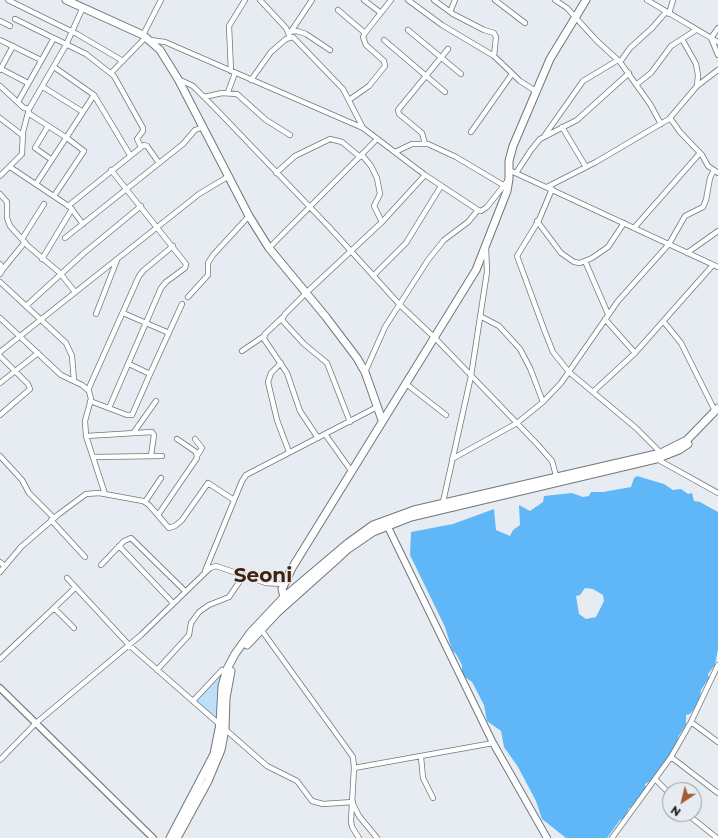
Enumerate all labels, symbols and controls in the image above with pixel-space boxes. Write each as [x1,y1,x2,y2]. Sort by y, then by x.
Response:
district label: Seoni [234,564,292,588]
north arrow [662,782,702,822]
text: N [668,803,683,819]

